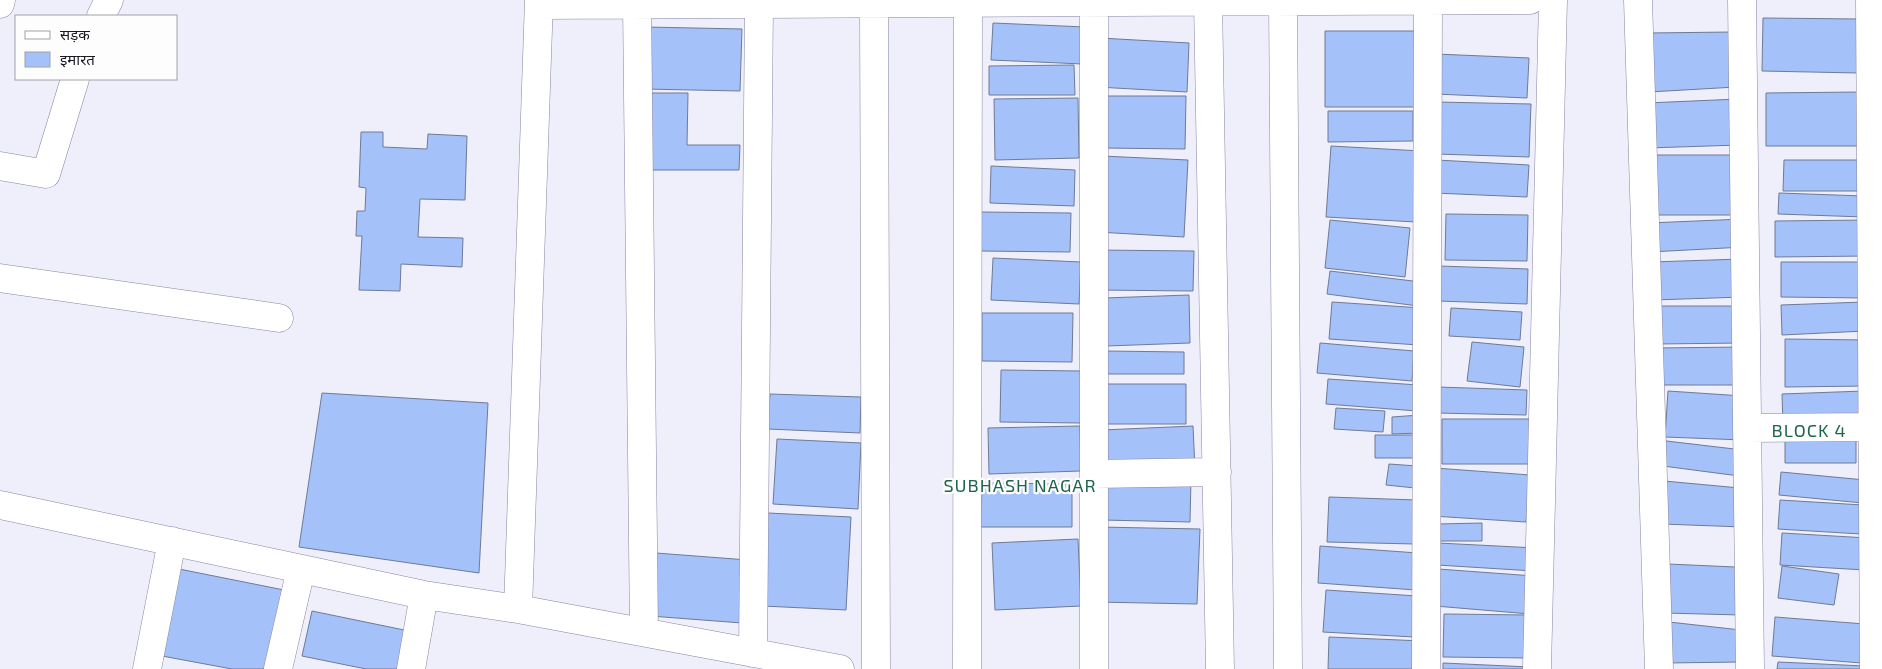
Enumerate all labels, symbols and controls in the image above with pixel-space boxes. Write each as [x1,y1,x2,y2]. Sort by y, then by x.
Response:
legend [15,15,178,80]
text: सड़क [60,25,90,43]
text: इमारत [60,50,95,68]
district label: BLOCK 4 [1772,419,1846,441]
district label: SUBHASH NAGAR [943,474,1097,496]

